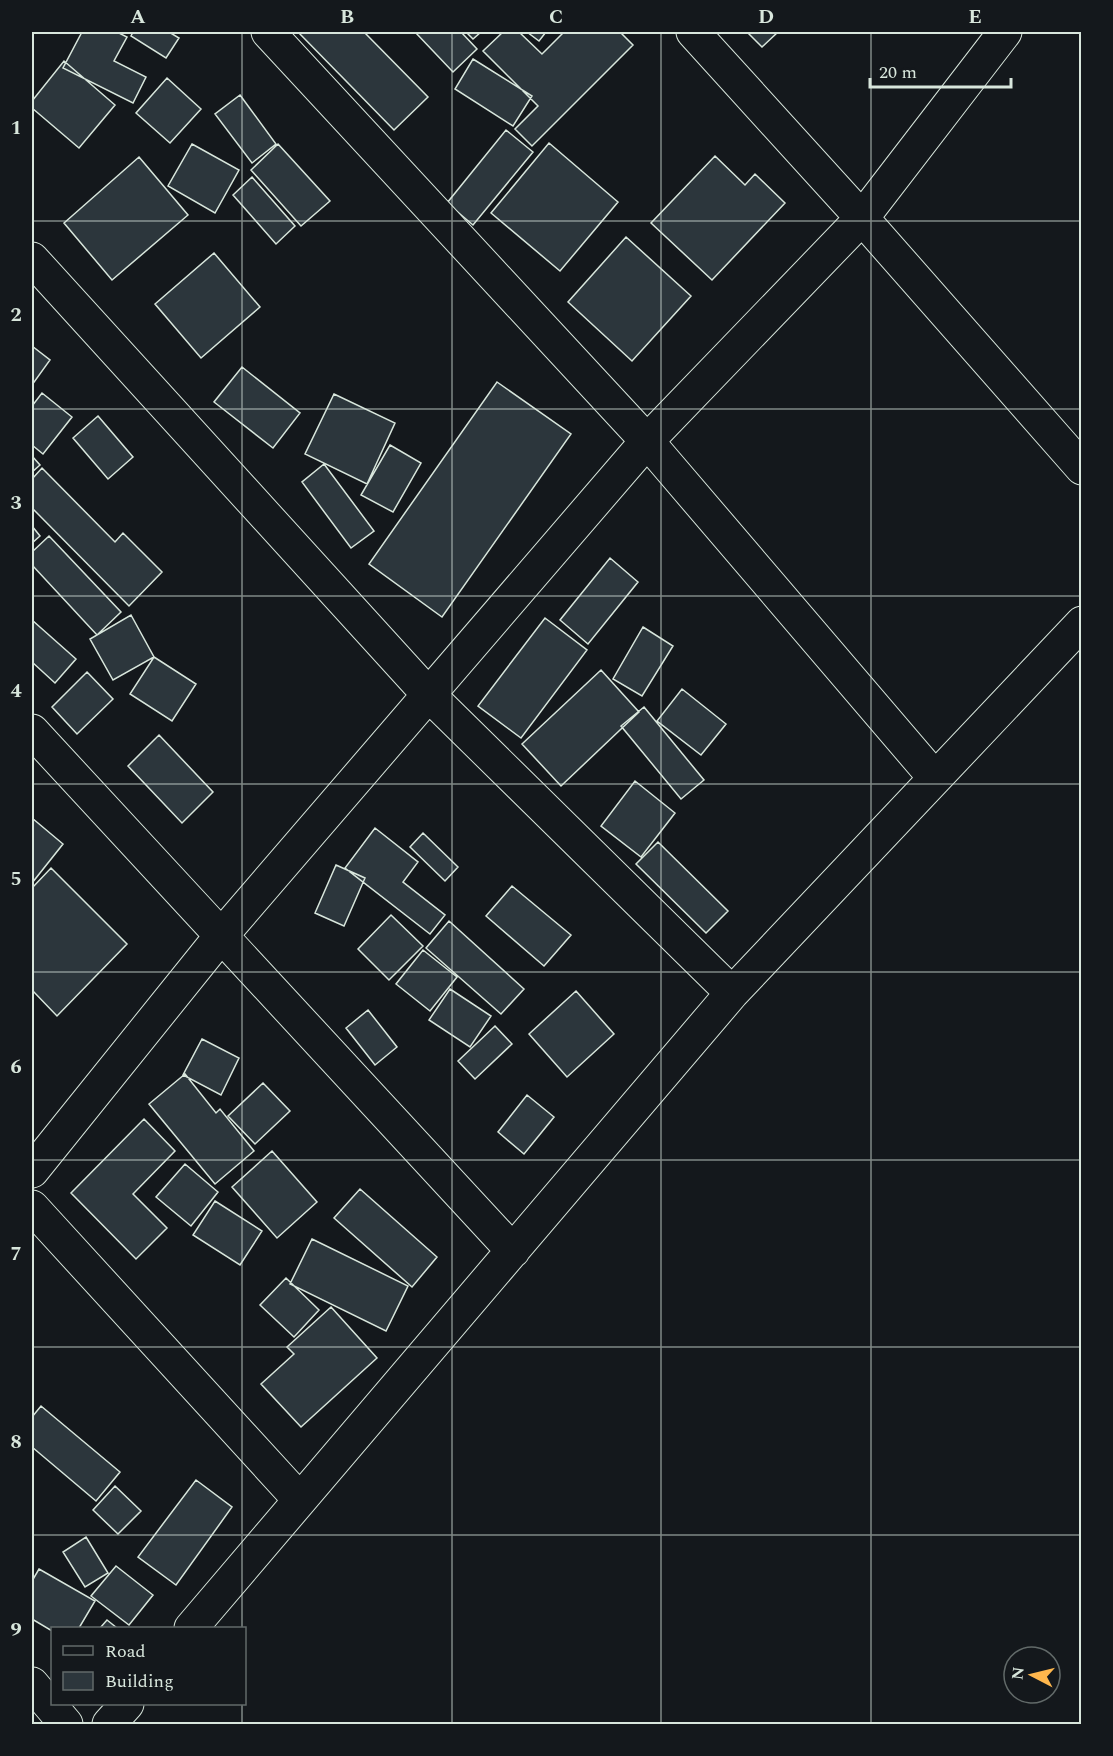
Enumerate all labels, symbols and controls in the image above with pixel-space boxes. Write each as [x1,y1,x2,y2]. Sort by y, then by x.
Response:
text: A [130,2,146,32]
text: B [340,2,354,32]
text: C [549,2,563,32]
text: D [758,2,774,32]
text: E [968,2,982,32]
scale bar [870,51,1011,89]
text: 20 m [879,59,917,86]
text: 1 [10,113,22,143]
text: 2 [10,300,22,330]
text: 3 [10,488,22,518]
text: 4 [10,676,22,706]
text: 5 [10,864,22,894]
text: 6 [10,1052,22,1082]
text: 7 [10,1239,22,1269]
text: 8 [10,1427,22,1457]
text: 9 [10,1615,22,1645]
legend [51,1627,246,1705]
text: Road [105,1638,146,1665]
north arrow [1002,1645,1062,1705]
text: N [1005,1665,1031,1681]
text: Building [105,1668,174,1695]

